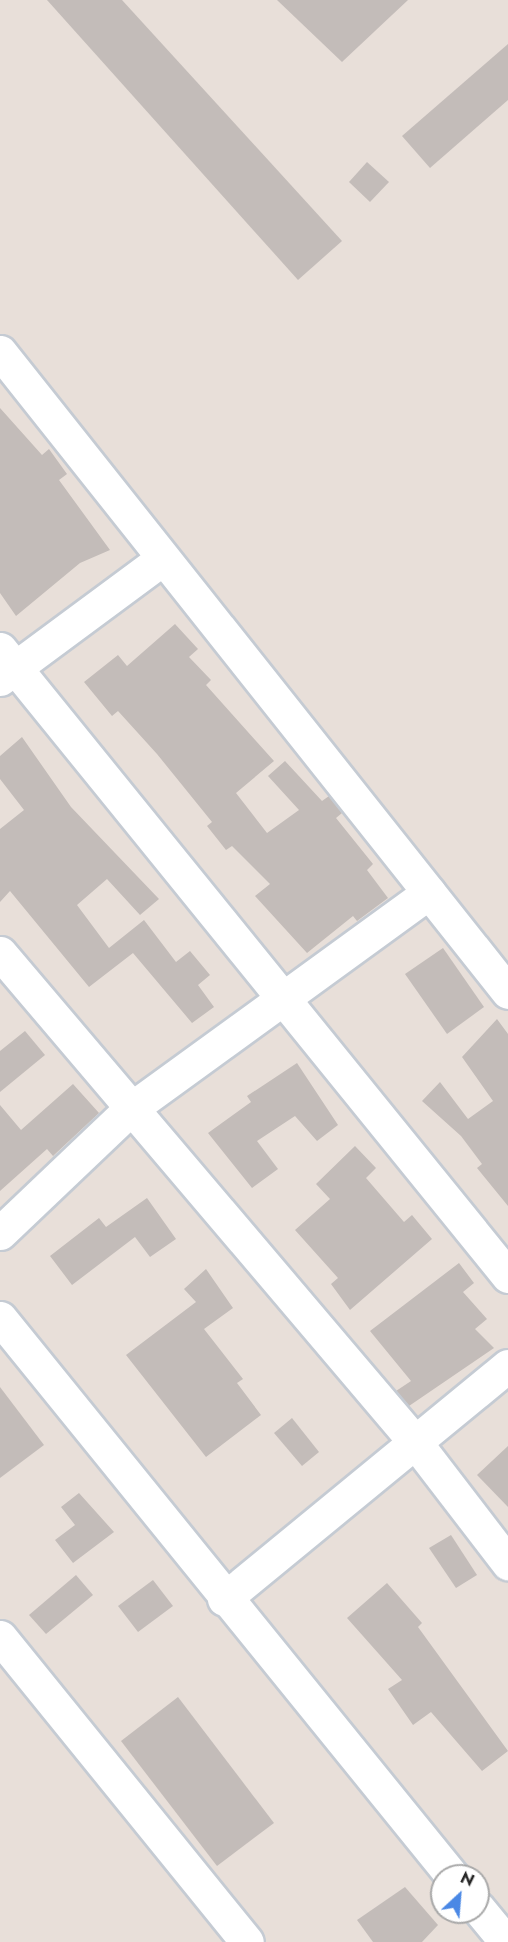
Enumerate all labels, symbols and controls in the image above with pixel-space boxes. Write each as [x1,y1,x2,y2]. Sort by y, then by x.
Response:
north arrow [430,1864,490,1924]
text: N [456,1866,478,1892]

